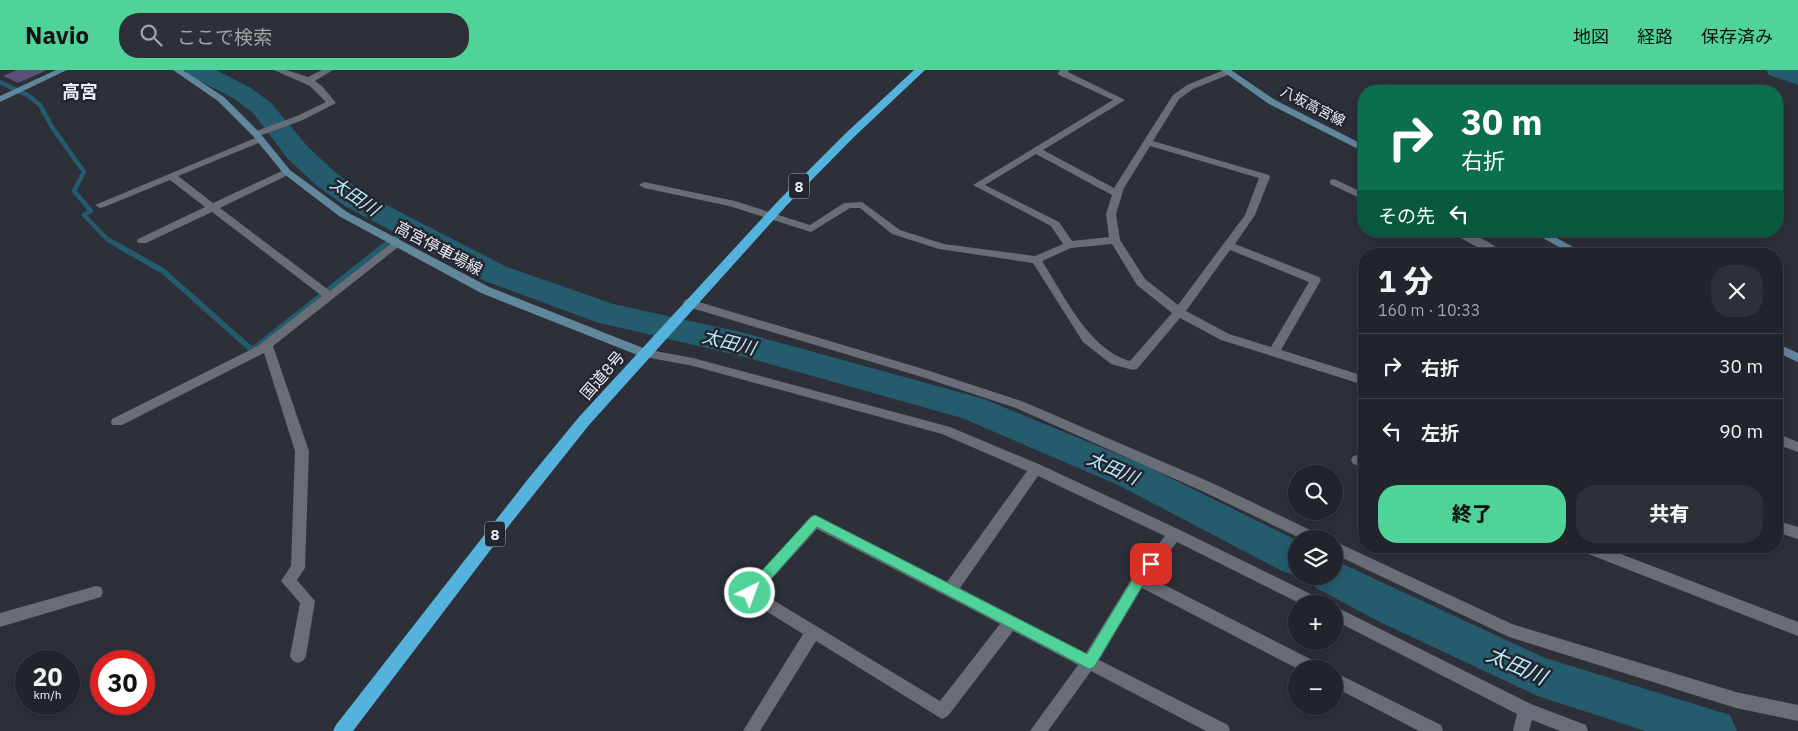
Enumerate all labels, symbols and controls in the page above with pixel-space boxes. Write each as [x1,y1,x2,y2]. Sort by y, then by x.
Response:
search box [119,13,469,58]
text: Navio [25,19,89,51]
icon: search [137,21,165,49]
text: ここで検索 [177,25,272,49]
text: 地図 [1573,25,1609,48]
text: 経路 [1637,25,1673,48]
text: 保存済み [1701,25,1773,48]
district label: 高宮 [62,80,98,103]
street label: 八坂高宮線 [1278,82,1348,130]
text: 30 m [1461,99,1543,145]
icon: right [1378,105,1443,170]
text: 右折 [1461,146,1505,175]
water label: 太田川 [326,171,385,222]
road number: 8 [789,174,809,198]
icon: left [1445,200,1473,228]
text: その先 [1378,204,1435,228]
street label: 高宮停車場線 [392,217,486,279]
text: 1 分 [1378,261,1433,300]
button: close [1711,265,1763,317]
text: 160 m · 10:33 [1378,300,1480,320]
water label: 太田川 [700,324,760,360]
street label: 国道8号 [576,347,628,403]
icon: right [1378,352,1406,380]
text: 30 m [1719,354,1763,378]
text: 右折 [1421,356,1459,380]
icon: left [1378,417,1406,445]
text: 90 m [1719,419,1763,443]
text: 左折 [1421,421,1459,445]
water label: 太田川 [1084,447,1144,490]
map controls [1288,465,1343,715]
button: search [1288,465,1343,520]
button: 終了 [1378,485,1566,543]
button: 共有 [1576,485,1763,543]
road number: 8 [485,522,505,546]
button: layers [1288,530,1343,585]
pin [1130,543,1172,585]
icon: arrive [1137,550,1165,578]
position arrow [723,566,775,618]
button: + [1288,595,1343,650]
water label: 太田川 [1483,639,1553,691]
speed limit sign: 30 [90,650,155,715]
text: 20 [32,660,63,693]
button: − [1288,660,1343,715]
text: km/h [33,687,62,702]

